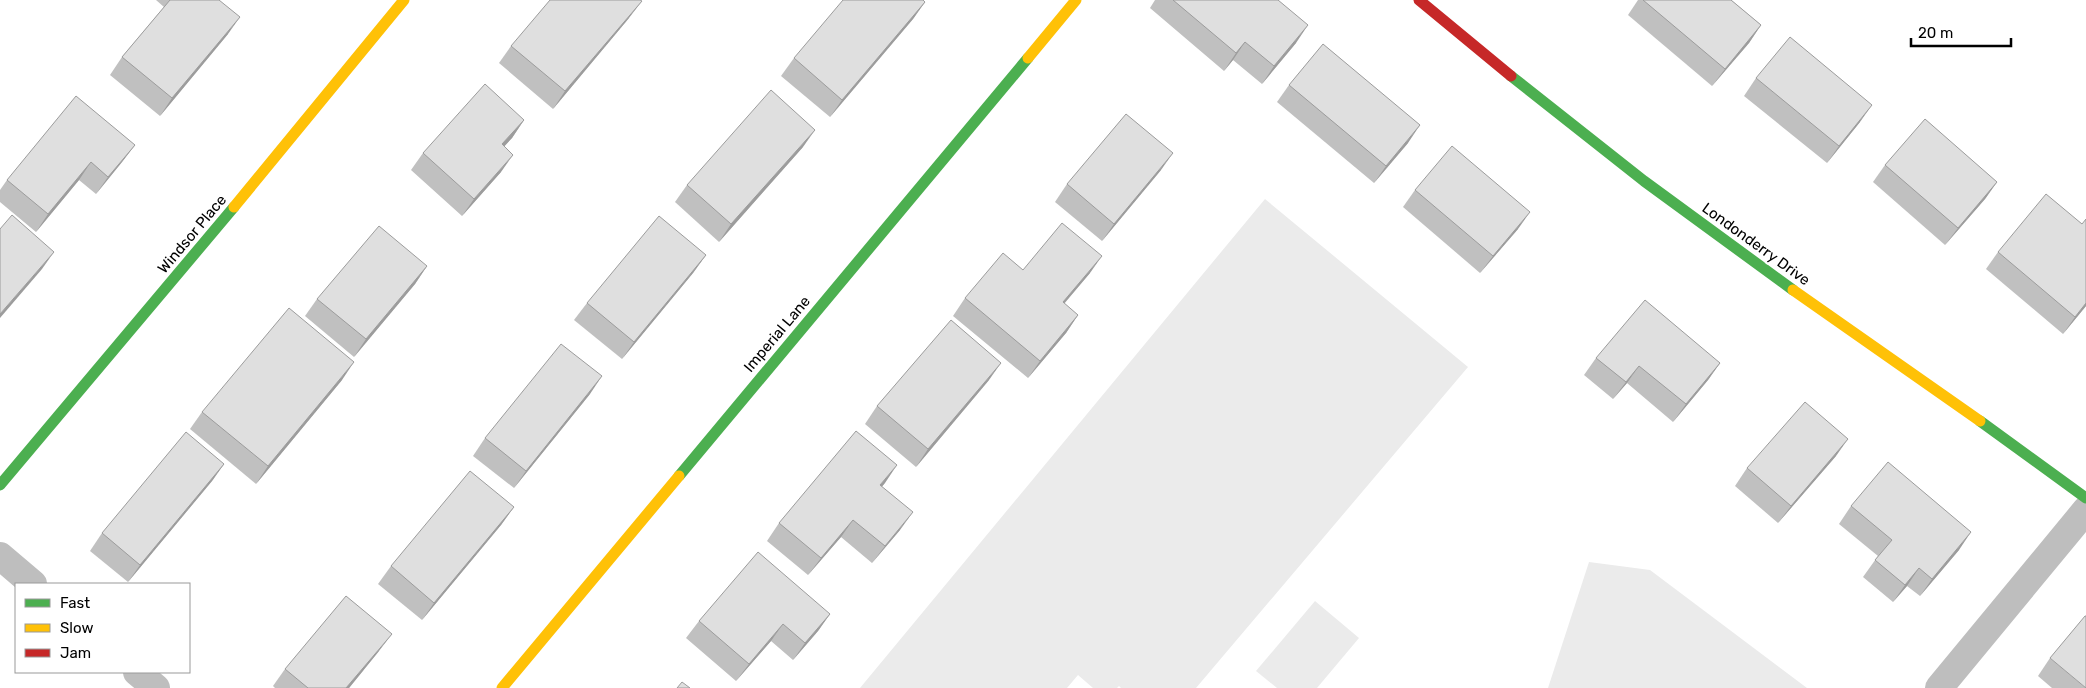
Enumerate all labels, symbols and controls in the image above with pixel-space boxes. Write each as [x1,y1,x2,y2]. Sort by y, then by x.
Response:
scale bar [1911,15,2011,47]
text: 20 m [1918,24,1953,42]
street label: Windsor Place [154,191,230,277]
street label: Londonderry Drive [1699,199,1813,289]
street label: Imperial Lane [740,292,814,376]
legend [15,583,190,673]
text: Fast [60,594,90,612]
text: Slow [60,619,93,637]
text: Jam [60,644,91,662]

